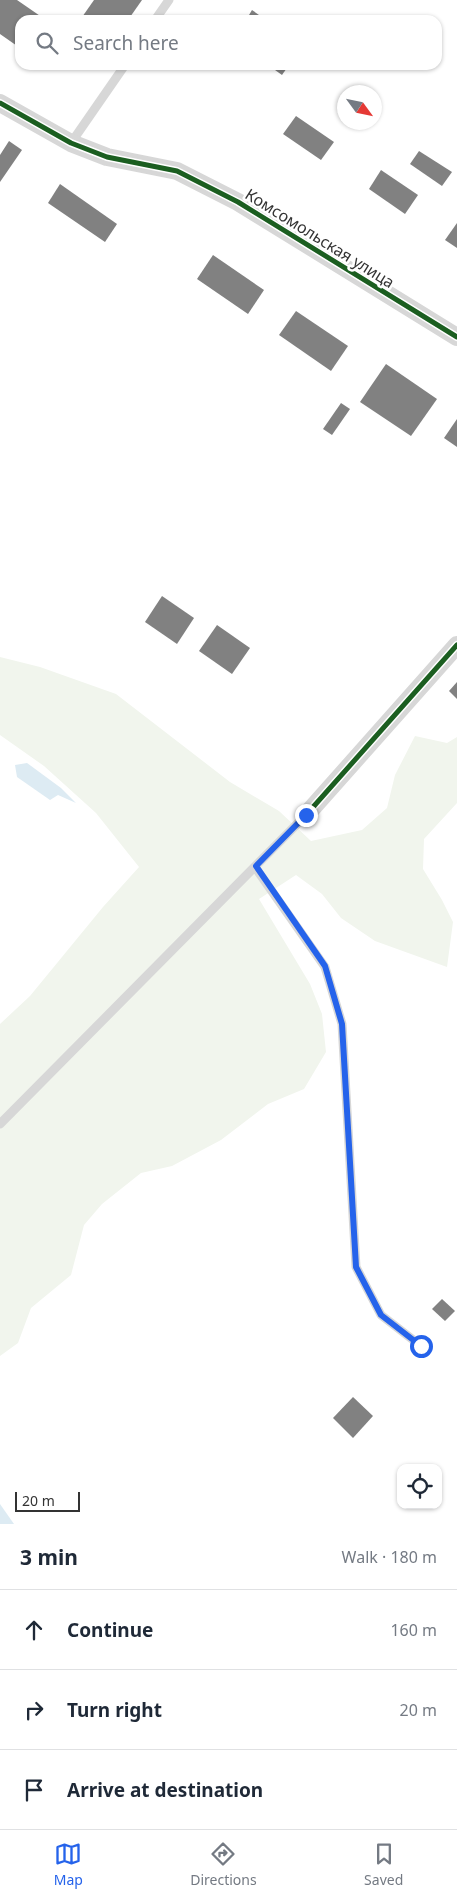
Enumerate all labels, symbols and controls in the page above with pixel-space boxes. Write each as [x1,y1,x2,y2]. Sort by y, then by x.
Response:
search box [15,15,442,70]
icon: search [33,29,61,57]
text: Search here [73,30,179,56]
north arrow [337,85,382,130]
street label: Комсомольская улица [241,183,399,293]
route end [295,804,318,827]
route start [410,1335,433,1358]
map controls [397,1464,442,1509]
button: locate [397,1464,442,1509]
scale bar [15,1489,80,1512]
text: 20 m [22,1491,55,1510]
text: 3 min [20,1543,78,1571]
text: Walk · 180 m [342,1546,437,1568]
icon: ahead [20,1616,48,1644]
text: Continue [67,1617,153,1643]
text: 160 m [390,1619,437,1641]
icon: right [20,1696,48,1724]
text: Turn right [67,1697,162,1723]
text: 20 m [400,1699,437,1721]
icon: arrive [20,1776,48,1804]
text: Arrive at destination [67,1777,263,1803]
tab: Map [54,1840,83,1889]
tab: Directions [190,1840,257,1889]
tab: Saved [364,1840,403,1889]

